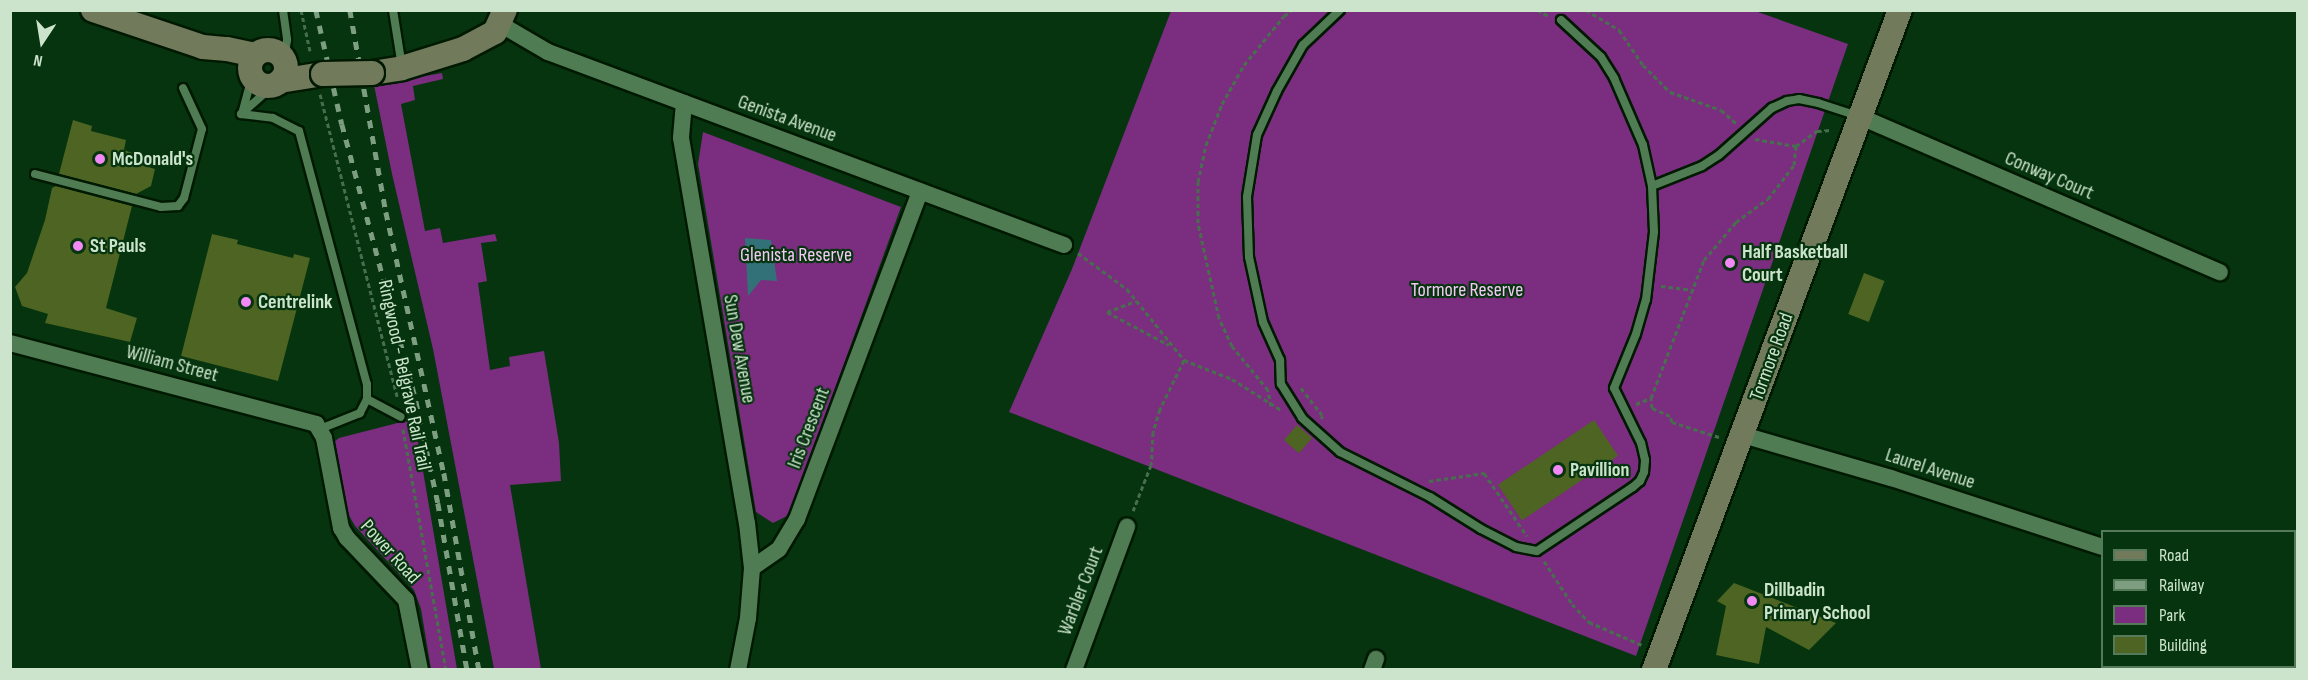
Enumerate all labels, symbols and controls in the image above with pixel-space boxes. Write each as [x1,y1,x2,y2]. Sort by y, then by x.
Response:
north arrow [12,12,72,72]
text: N [32,50,44,70]
street label: Genista Avenue [734,90,840,148]
place label: McDonald's [112,147,193,171]
street label: Conway Court [2001,147,2097,205]
marker: McDonald's [93,152,107,166]
place label: St Pauls [90,234,146,258]
marker: St Pauls [71,239,85,253]
place label: Half Basketball Court [1742,240,1848,287]
park label: Glenista Reserve [740,243,852,267]
marker: Half Basketball Court [1723,256,1737,270]
street label: Ringwood - Belgrave Rail Trail [372,278,436,472]
park label: Tormore Reserve [1411,278,1523,302]
place label: Centrelink [258,290,332,314]
street label: Sun Dew Avenue [718,293,760,405]
marker: Centrelink [239,295,253,309]
street label: Tormore Road [1745,310,1799,404]
street label: William Street [123,340,221,388]
street label: Iris Crescent [783,384,835,472]
street label: Laurel Avenue [1882,443,1978,495]
place label: Pavillion [1570,458,1629,482]
marker: Pavillion [1551,463,1565,477]
street label: Power Road [355,515,425,589]
legend [2101,530,2296,668]
street label: Warbler Court [1053,543,1109,639]
text: Road [2159,545,2189,566]
text: Railway [2159,575,2204,596]
place label: Dillbadin Primary School [1764,578,1870,625]
marker: Dillbadin Primary School [1745,594,1759,608]
text: Park [2159,605,2185,626]
text: Building [2159,635,2207,656]

